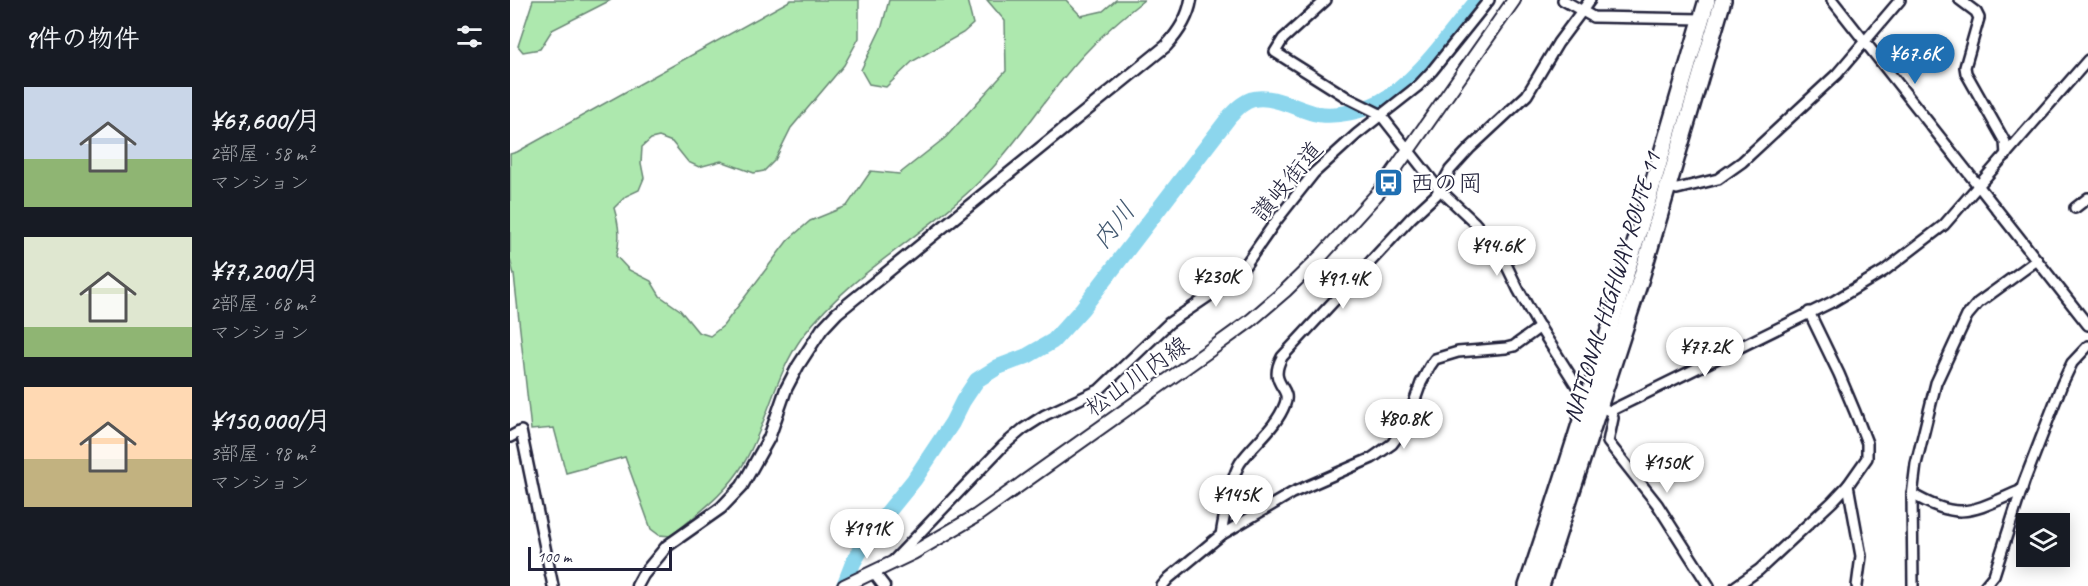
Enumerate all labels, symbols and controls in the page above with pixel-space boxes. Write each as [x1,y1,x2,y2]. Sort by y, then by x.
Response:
icon: filters [453,20,486,53]
text: 9件の物件 [24,22,139,55]
pin: ¥67.6K [1866,34,1964,85]
text: ¥67.6K [1890,41,1940,66]
text: ¥67,600/月 [210,104,321,137]
icon: home [72,111,144,183]
street label: 讃岐街道 [1245,135,1329,227]
text: 2部屋 · 58 m² [210,141,313,166]
street label: NATIONAL HIGHWAY ROUTE 11 [1557,147,1668,426]
bus stop icon: 西の岡 [1373,167,1405,199]
place label: 西の岡 [1410,168,1482,198]
text: マンション [210,170,309,195]
water label: 内川 [1084,195,1143,256]
pin: ¥94.6K [1448,226,1546,277]
text: ¥94.6K [1472,233,1522,258]
text: ¥77,200/月 [210,254,320,287]
pin: ¥230K [1174,257,1258,308]
pin: ¥91.4K [1294,259,1392,310]
icon: home [72,261,144,333]
text: ¥230K [1193,264,1239,289]
text: ¥91.4K [1318,266,1368,291]
text: 2部屋 · 68 m² [210,291,313,316]
text: マンション [210,320,309,345]
pin: ¥77.2K [1656,327,1754,378]
street label: 松山川内線 [1079,329,1195,423]
text: ¥77.2K [1680,334,1730,359]
pin: ¥80.8K [1355,399,1453,450]
text: ¥150,000/月 [210,404,331,437]
text: ¥80.8K [1379,406,1429,431]
icon: home [72,411,144,483]
text: 3部屋 · 98 m² [210,441,313,466]
pin: ¥150K [1625,443,1709,494]
text: ¥150K [1644,450,1690,475]
text: マンション [210,470,309,495]
pin: ¥145K [1194,475,1278,526]
text: ¥145K [1213,482,1259,507]
pin: ¥191K [825,509,909,560]
map controls [2016,513,2070,567]
button: layers [2016,513,2070,567]
text: ¥191K [844,516,890,541]
scale bar [528,544,672,572]
text: 100 m [537,547,571,567]

